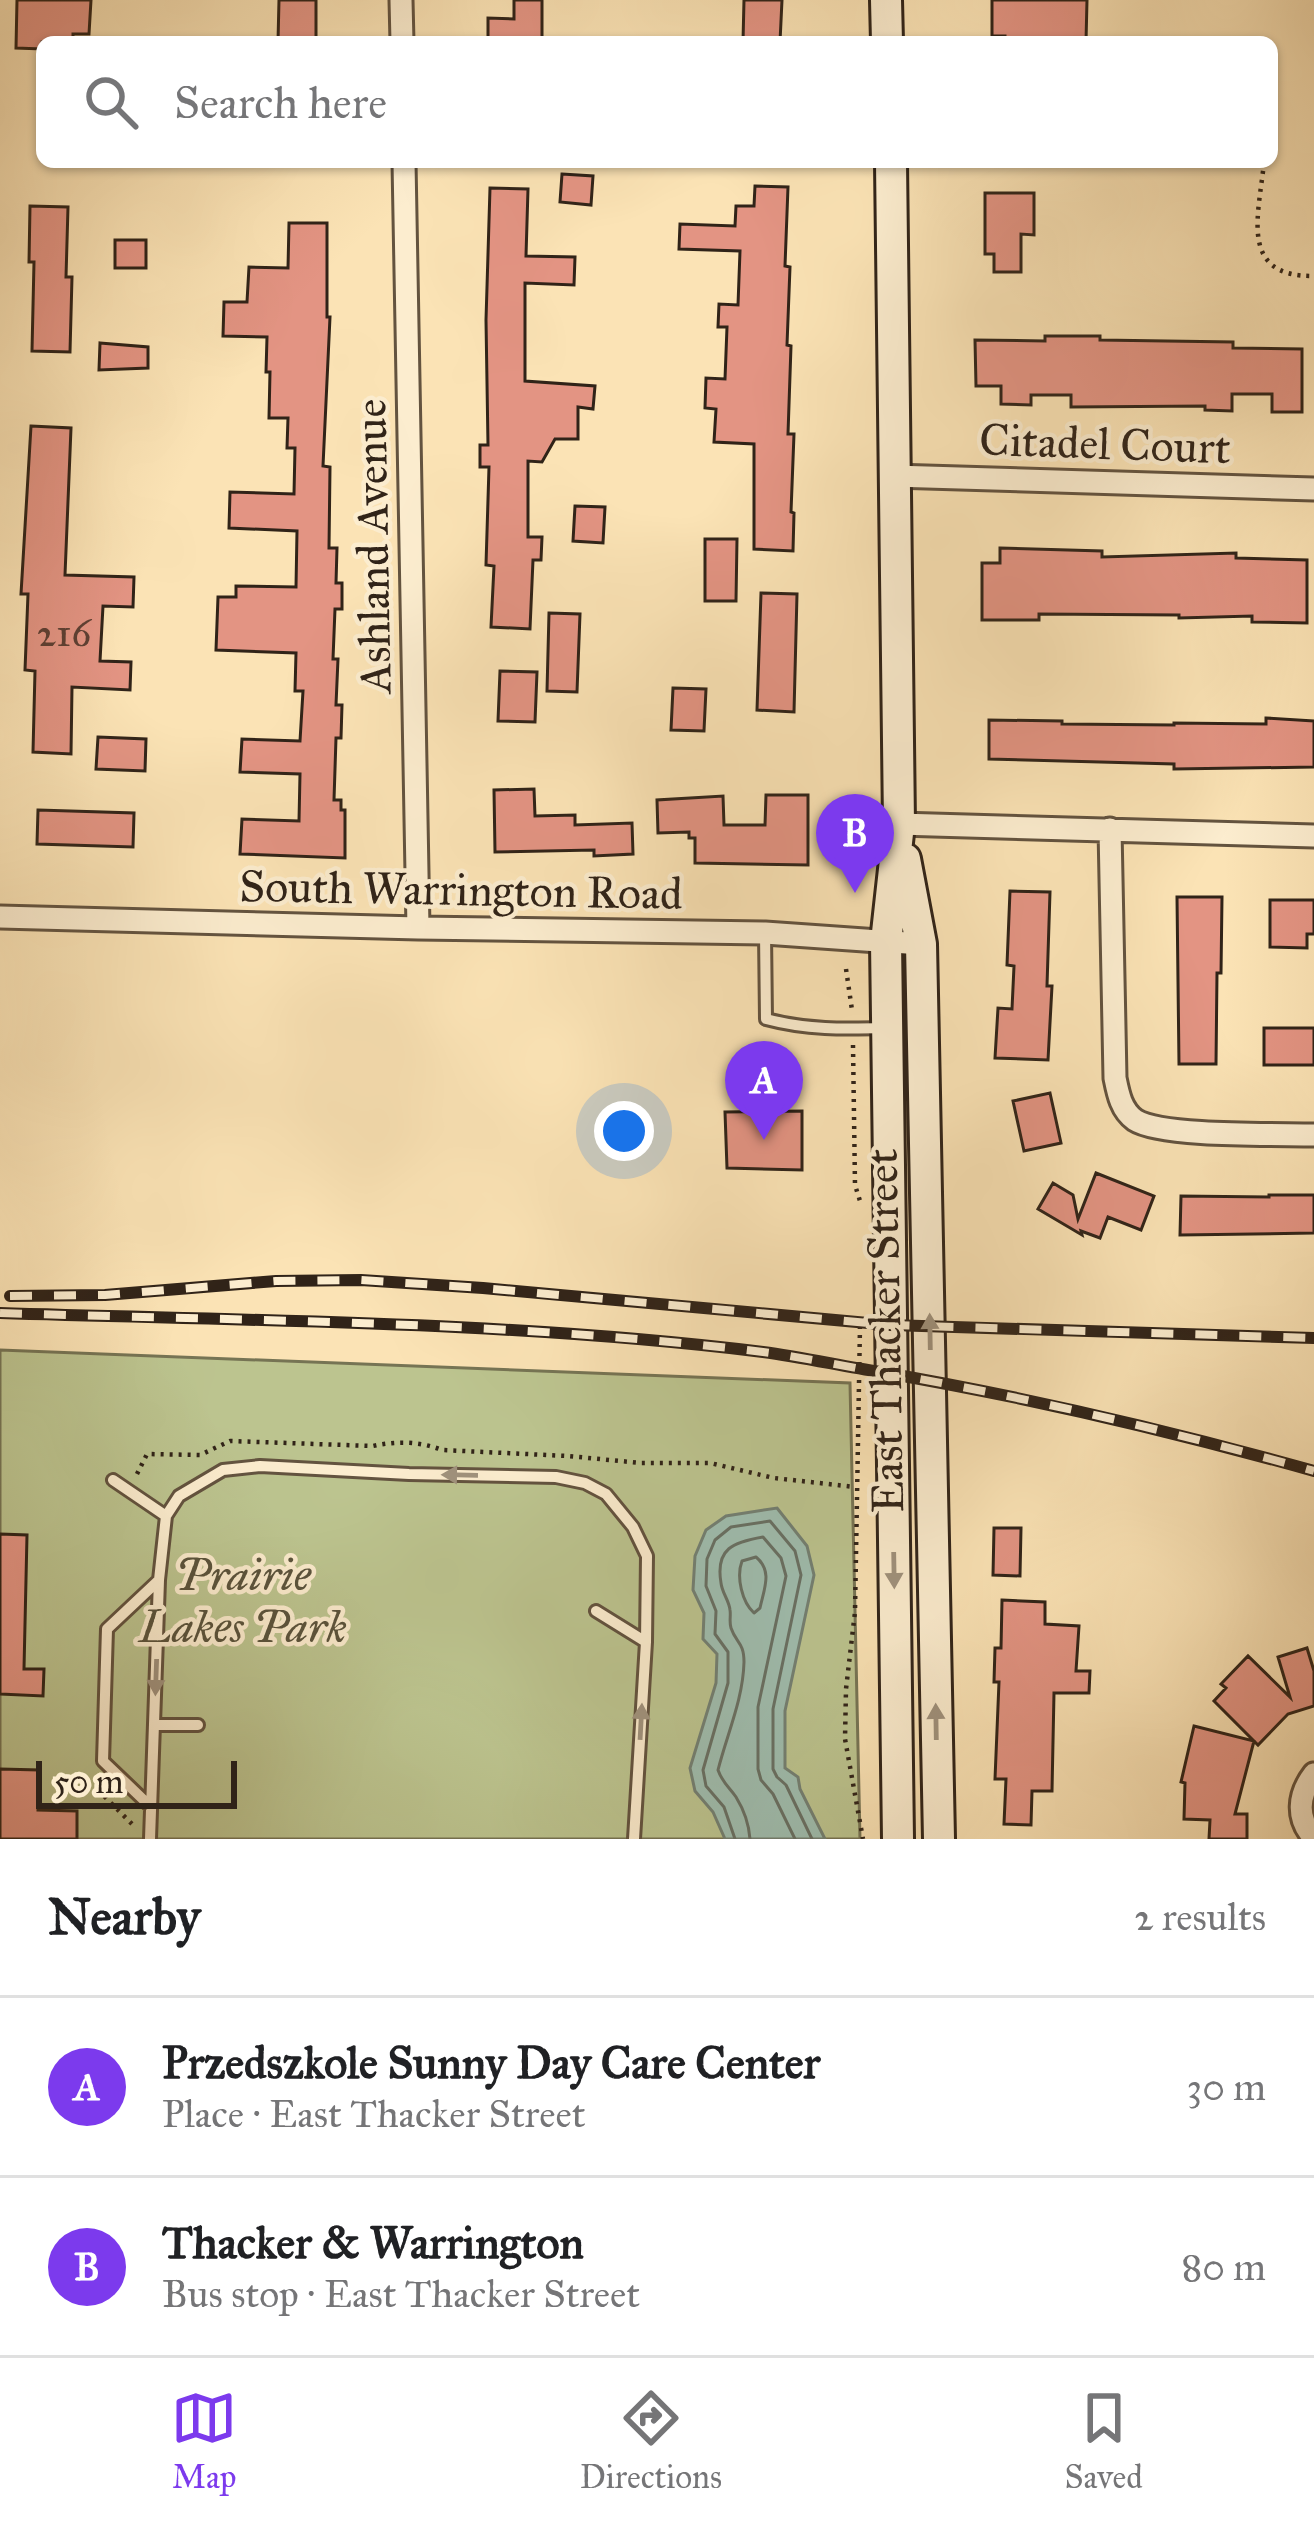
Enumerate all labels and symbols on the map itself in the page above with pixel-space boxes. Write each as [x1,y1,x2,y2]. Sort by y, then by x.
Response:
street label: Ashland Avenue [342,398,403,696]
street label: Citadel Court [978,412,1232,475]
house number: 216 [37,609,92,657]
pin: B [816,794,894,893]
street label: South Warrington Road [239,858,684,921]
pin: A [725,1041,803,1140]
your location [594,1101,654,1161]
street label: East Thacker Street [854,1148,915,1514]
one-way arrow [920,1312,939,1350]
one-way arrow [440,1465,478,1485]
park label: Prairie Lakes Park [137,1547,347,1654]
one-way arrow [884,1552,904,1590]
one-way arrow [146,1659,165,1697]
one-way arrow [927,1702,946,1740]
one-way arrow [632,1703,651,1740]
scale bar [36,1755,237,1808]

